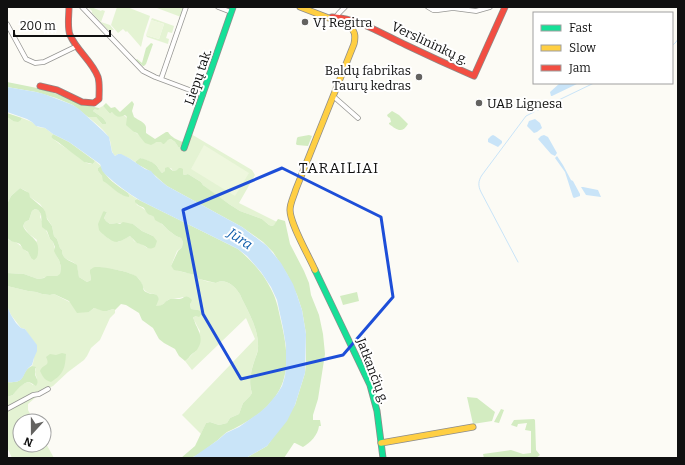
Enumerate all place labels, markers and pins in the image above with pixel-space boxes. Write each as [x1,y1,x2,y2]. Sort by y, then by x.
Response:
place label: VĮ Regitra [313,15,372,30]
marker: VĮ Regitra [300,17,310,27]
place label: Baldų fabrikas Taurų kedras [325,63,411,93]
marker: Baldų fabrikas Taurų kedras [414,72,424,82]
place label: UAB Lignesa [487,96,562,111]
marker: UAB Lignesa [474,98,484,108]

